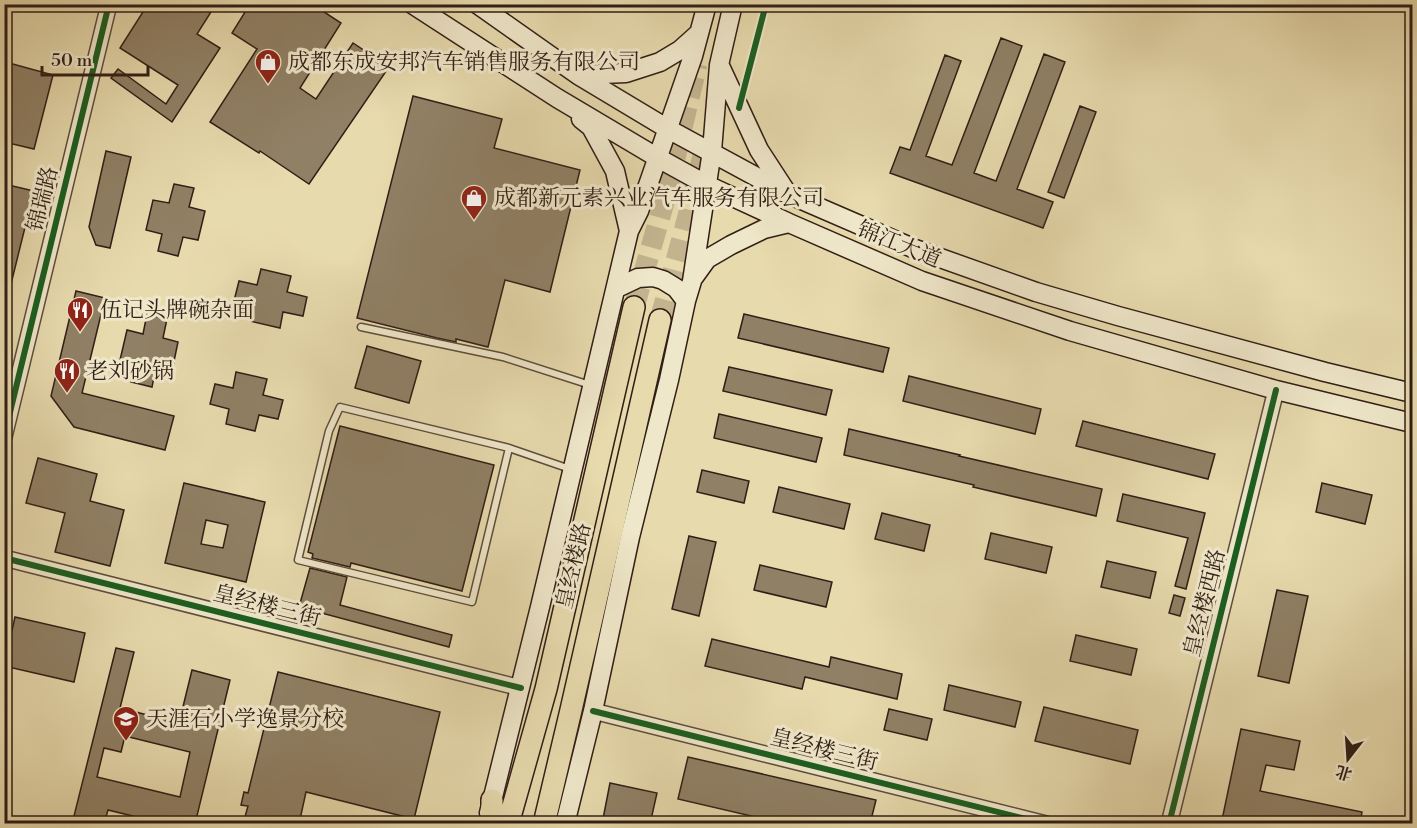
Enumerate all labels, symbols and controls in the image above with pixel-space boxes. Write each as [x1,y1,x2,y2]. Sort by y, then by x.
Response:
scale bar [42,39,148,77]
shop icon: 成都东成安邦汽车销售服务有限公司 [253,47,283,85]
text: 50 m [51,49,93,72]
place label: 成都东成安邦汽车销售服务有限公司 [288,49,640,76]
street label: 锦瑞路 [22,164,64,234]
shop icon: 成都新元素兴业汽车服务有限公司 [459,183,489,221]
place label: 成都新元素兴业汽车服务有限公司 [494,185,824,212]
street label: 锦江大道 [853,216,945,274]
restaurant icon: 伍记头牌碗杂面 [65,295,95,333]
place label: 伍记头牌碗杂面 [100,297,254,324]
restaurant icon: 老刘砂锅 [52,356,82,394]
place label: 老刘砂锅 [86,358,174,385]
street label: 皇经楼路 [551,520,597,612]
street label: 皇经楼西路 [1179,546,1231,660]
street label: 皇经楼三街 [210,580,324,632]
school or university icon: 天涯石小学逸景分校 [111,704,141,742]
place label: 天涯石小学逸景分校 [146,706,344,733]
street label: 皇经楼三街 [767,724,881,776]
north arrow [1318,729,1378,789]
text: 北 [1333,760,1354,784]

